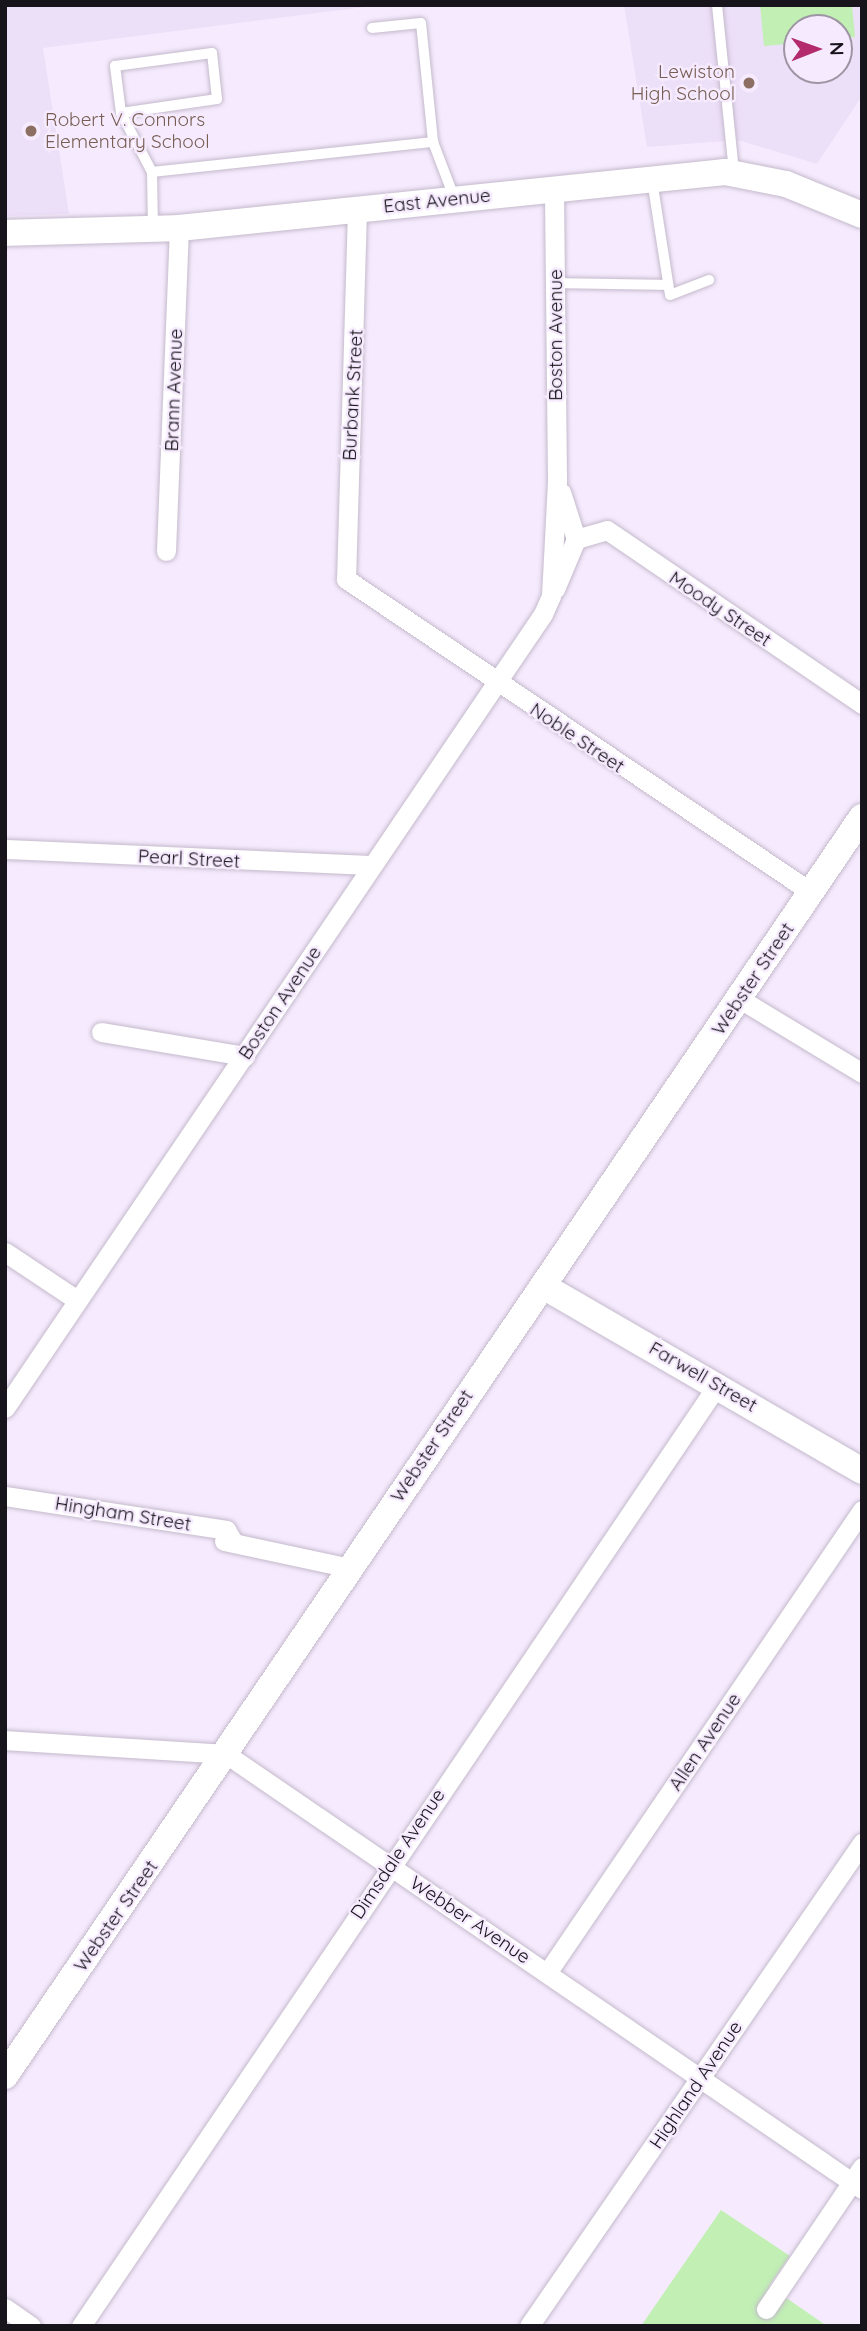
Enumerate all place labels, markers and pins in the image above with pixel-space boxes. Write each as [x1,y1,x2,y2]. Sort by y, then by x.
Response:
place label: Lewiston High School [631,61,735,105]
marker: Lewiston High School [741,75,757,91]
place label: Robert V. Connors Elementary School [45,109,210,153]
marker: Robert V. Connors Elementary School [23,123,39,139]

